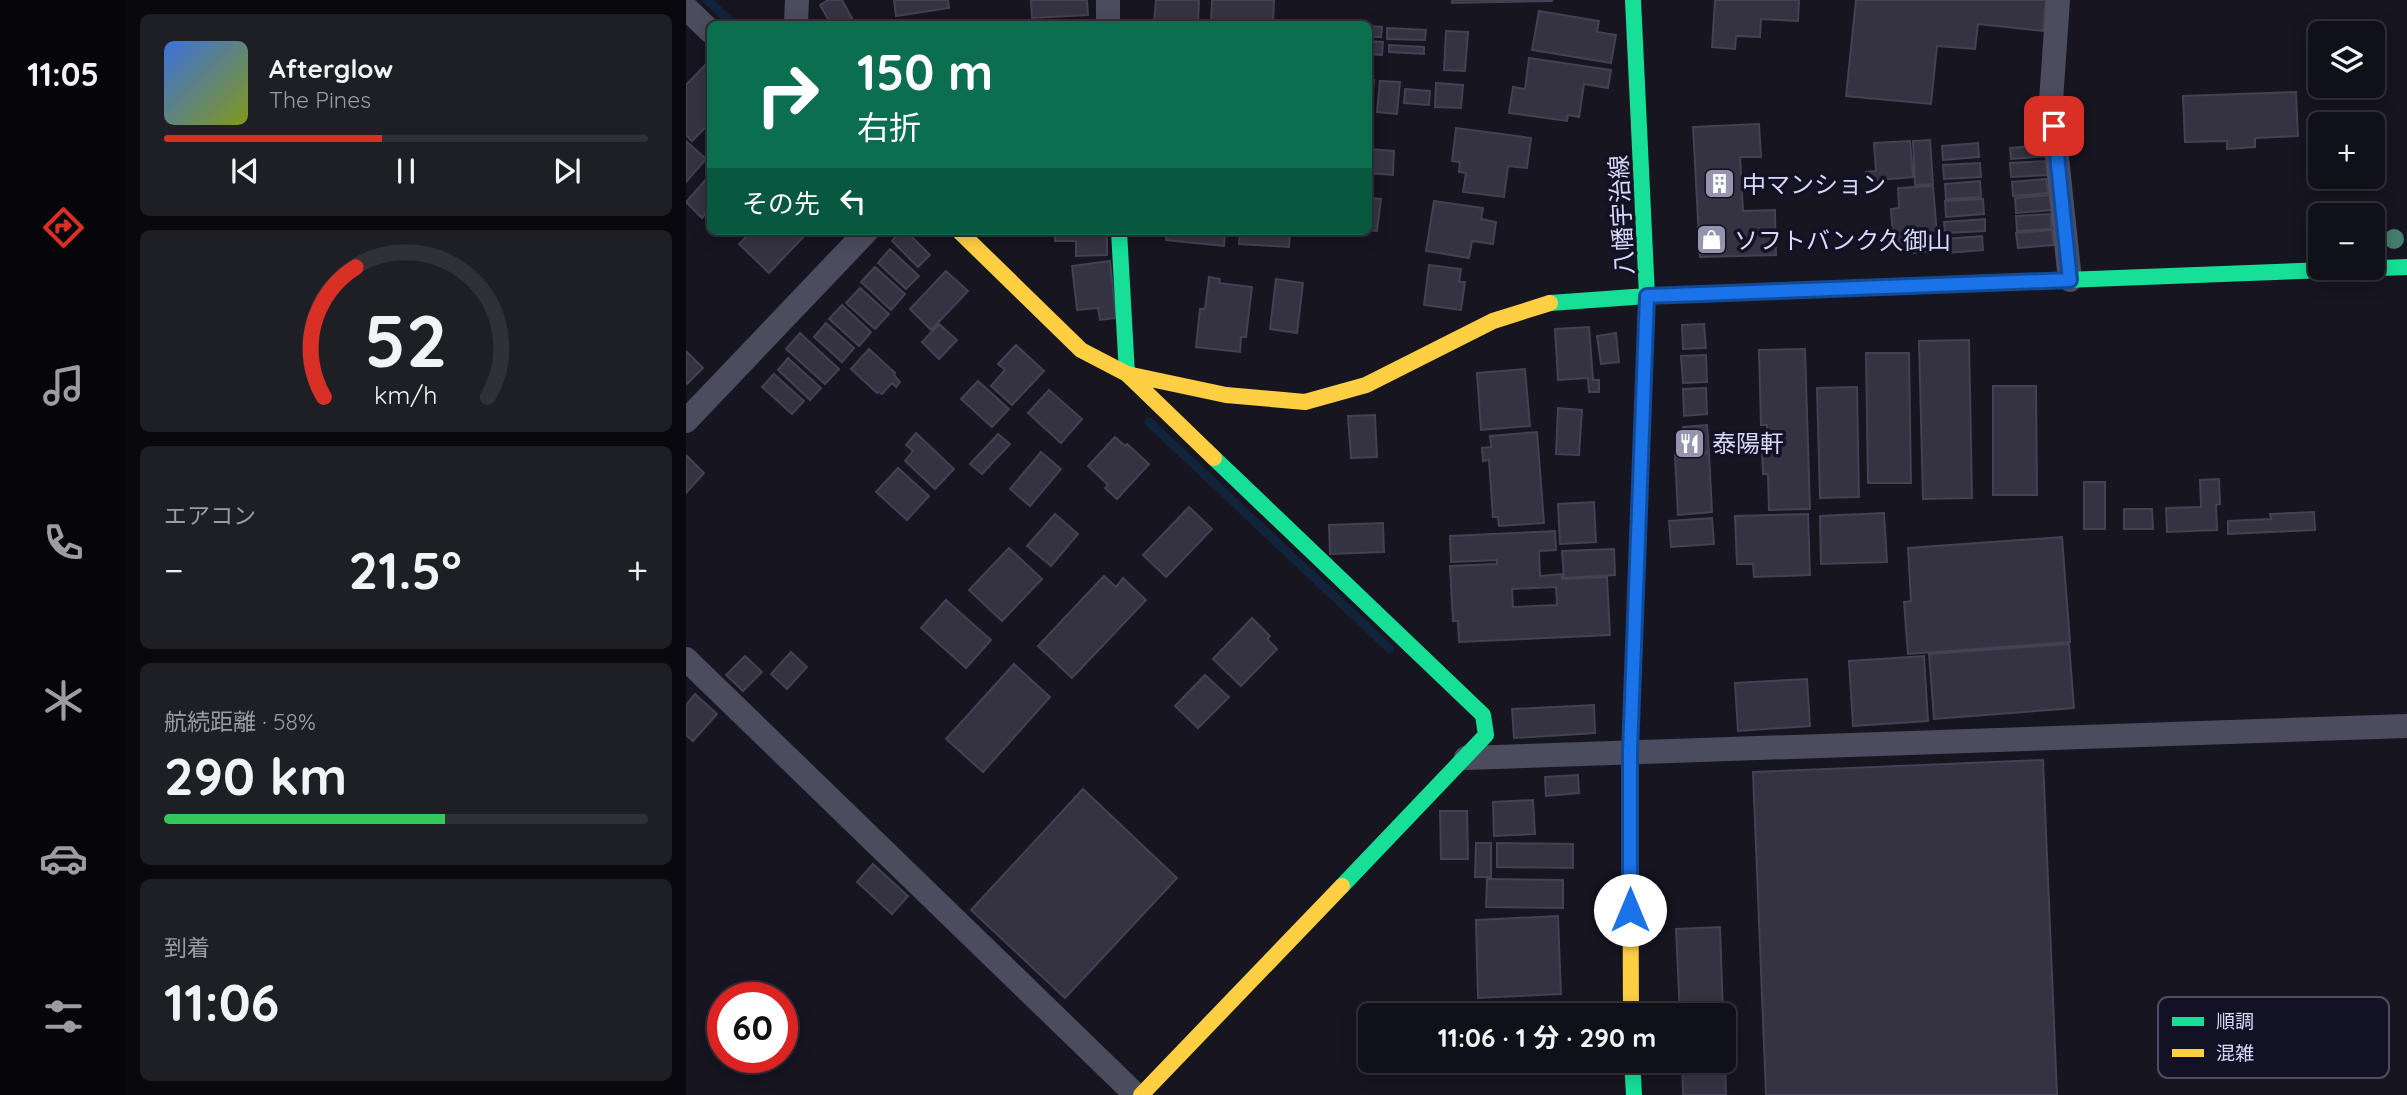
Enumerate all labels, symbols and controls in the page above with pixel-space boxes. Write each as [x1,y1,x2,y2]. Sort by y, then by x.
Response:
map controls [2308,21,2385,280]
button: layers [2308,21,2385,98]
text: 150 m [857,41,993,102]
icon: right [742,49,833,140]
text: Afterglow [269,52,393,85]
text: 11:05 [27,54,99,94]
text: The Pines [269,85,371,114]
pin [2024,96,2084,156]
text: 右折 [857,107,921,147]
icon: arrive [2035,107,2073,145]
button: + [2308,112,2385,189]
icon: previous [226,152,264,190]
icon: pause [387,152,425,190]
icon: next [548,152,586,190]
street label: 八幡宇治線 [1603,154,1639,276]
building icon: 中マンション [1702,167,1736,201]
place label: 中マンション [1742,169,1886,199]
icon: left [834,182,872,220]
text: その先 [742,187,820,220]
icon: directions [39,203,88,252]
button: − [2308,203,2385,280]
shop icon: ソフトバンク久御山 [1694,223,1728,257]
place label: ソフトバンク久御山 [1734,225,1951,255]
text: 52 [364,295,448,386]
icon: music [39,361,88,410]
text: km/h [374,379,438,410]
restaurant icon: 泰陽軒 [1672,426,1706,460]
place label: 泰陽軒 [1712,428,1784,458]
text: エアコン [164,501,256,530]
icon: phone [39,518,88,567]
text: 21.5° [349,537,462,602]
text: − [164,546,184,594]
text: + [627,546,648,594]
icon: climate [39,676,88,725]
text: 航続距離 · 58% [164,707,316,736]
text: 290 km [164,743,347,808]
icon: car [39,834,88,883]
position arrow [1593,873,1667,947]
text: 到着 [164,933,210,962]
text: 11:06 [164,969,279,1034]
speed limit sign: 60 [707,982,798,1073]
icon: filters [39,992,88,1041]
legend [2158,997,2389,1078]
text: 順調 [2216,1009,2254,1033]
text: 11:06 · 1 分 · 290 m [1438,1021,1656,1054]
text: 混雑 [2216,1041,2254,1065]

